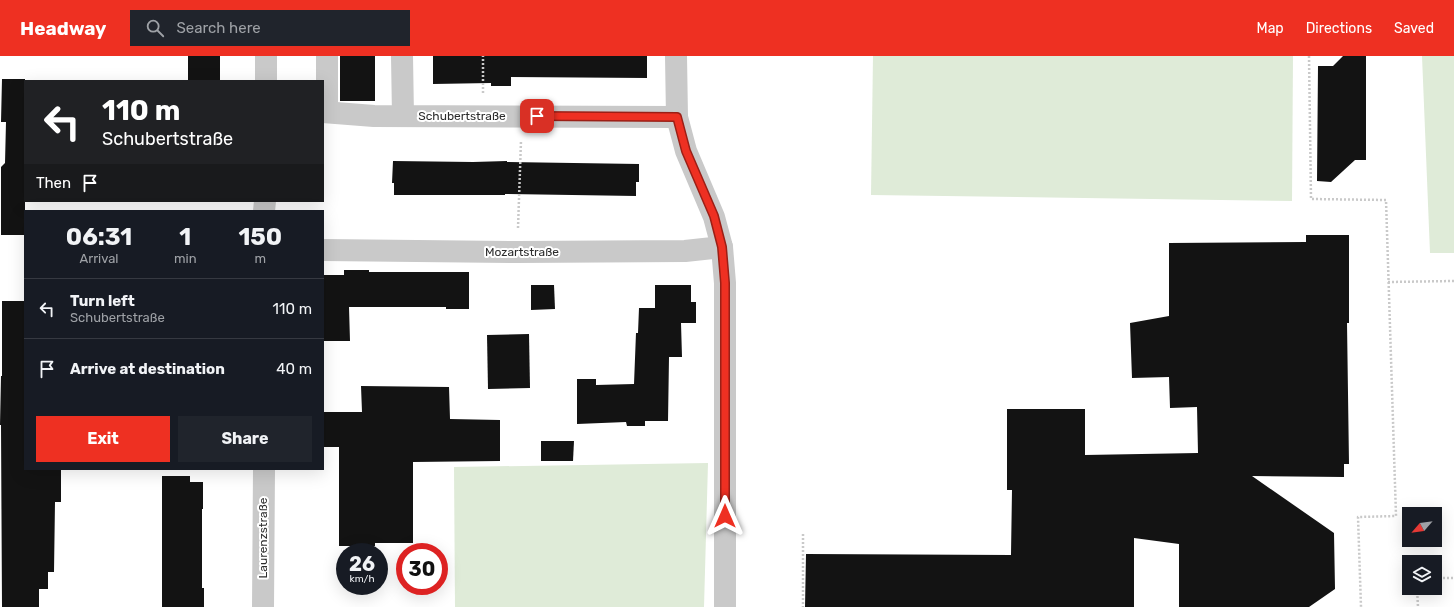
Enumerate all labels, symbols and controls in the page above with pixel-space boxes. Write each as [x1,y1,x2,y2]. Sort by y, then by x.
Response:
search box [130,10,410,46]
text: Headway [20,17,106,40]
icon: search [144,17,166,39]
text: Search here [176,19,261,37]
text: Map [1257,20,1284,37]
text: Directions [1306,20,1372,37]
text: Saved [1394,20,1434,37]
text: 110 m [102,94,180,127]
icon: left [36,96,88,148]
pin [520,99,554,133]
icon: arrive [526,105,548,127]
street label: Schubertstraße [418,109,506,123]
text: Schubertstraße [102,128,233,150]
icon: arrive [79,172,101,194]
text: Then [36,174,71,192]
text: 06:31 [66,223,132,251]
text: 1 [179,223,191,251]
text: 150 [238,223,282,251]
street label: Mozartstraße [485,245,559,259]
text: Arrival [79,251,119,266]
text: min [174,251,197,266]
text: m [255,251,266,266]
text: Turn left [70,292,135,310]
icon: left [36,298,58,320]
text: 110 m [273,300,312,318]
text: Schubertstraße [70,310,165,325]
icon: arrive [36,358,58,380]
text: Arrive at destination [70,360,225,378]
text: 40 m [276,360,312,378]
button: Exit [36,416,170,462]
button: Share [178,416,312,462]
position arrow [704,495,746,537]
street label: Laurenzstraße [256,497,270,578]
north arrow [1402,507,1442,547]
map controls [1402,507,1442,595]
speed limit sign: 30 [396,543,448,595]
text: 26 [349,552,375,576]
button: layers [1402,555,1442,595]
text: km/h [350,573,374,585]

